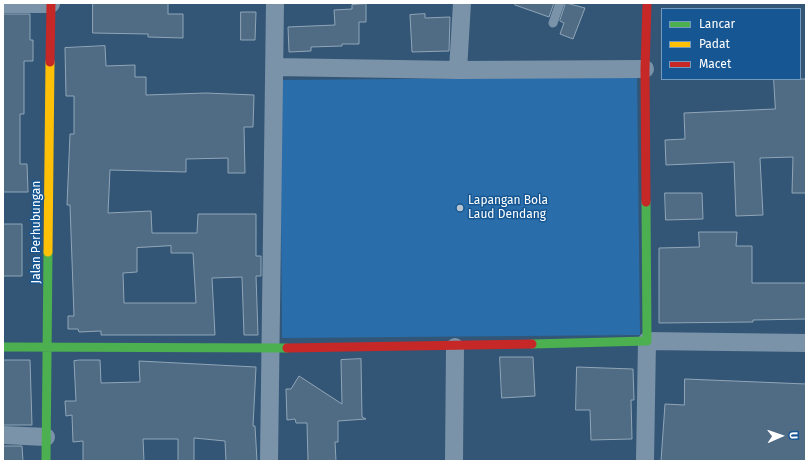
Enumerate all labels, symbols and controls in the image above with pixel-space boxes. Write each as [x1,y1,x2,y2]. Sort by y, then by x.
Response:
legend [661,8,801,80]
text: Lancar [699,17,735,31]
text: Padat [699,37,730,51]
text: Macet [699,57,731,71]
street label: Jalan Perhubungan [30,181,44,283]
place label: Lapangan Bola Laud Dendang [468,194,548,222]
marker: Lapangan Bola Laud Dendang [455,203,465,213]
north arrow [761,416,801,456]
text: U [787,432,800,439]

